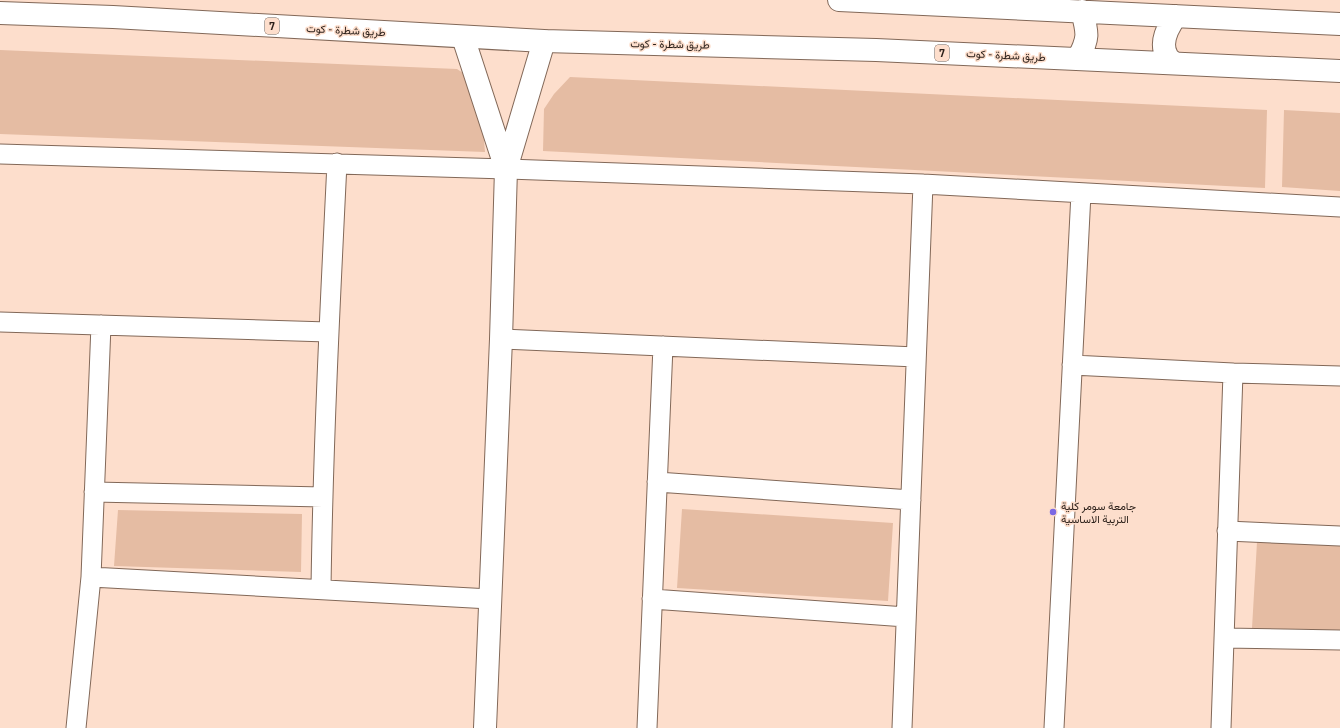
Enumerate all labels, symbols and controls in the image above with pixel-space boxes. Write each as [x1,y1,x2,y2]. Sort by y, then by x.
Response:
road number: 7 [265,18,279,34]
street label: طريق شطرة - كوت [306,21,386,39]
street label: طريق شطرة - كوت [630,36,710,52]
road number: 7 [935,45,949,61]
street label: طريق شطرة - كوت [966,46,1046,64]
place label: جامعة سومر كلية التربية الاساسية [1061,499,1136,526]
marker: جامعة سومر كلية التربية الاساسية [1048,507,1058,517]

